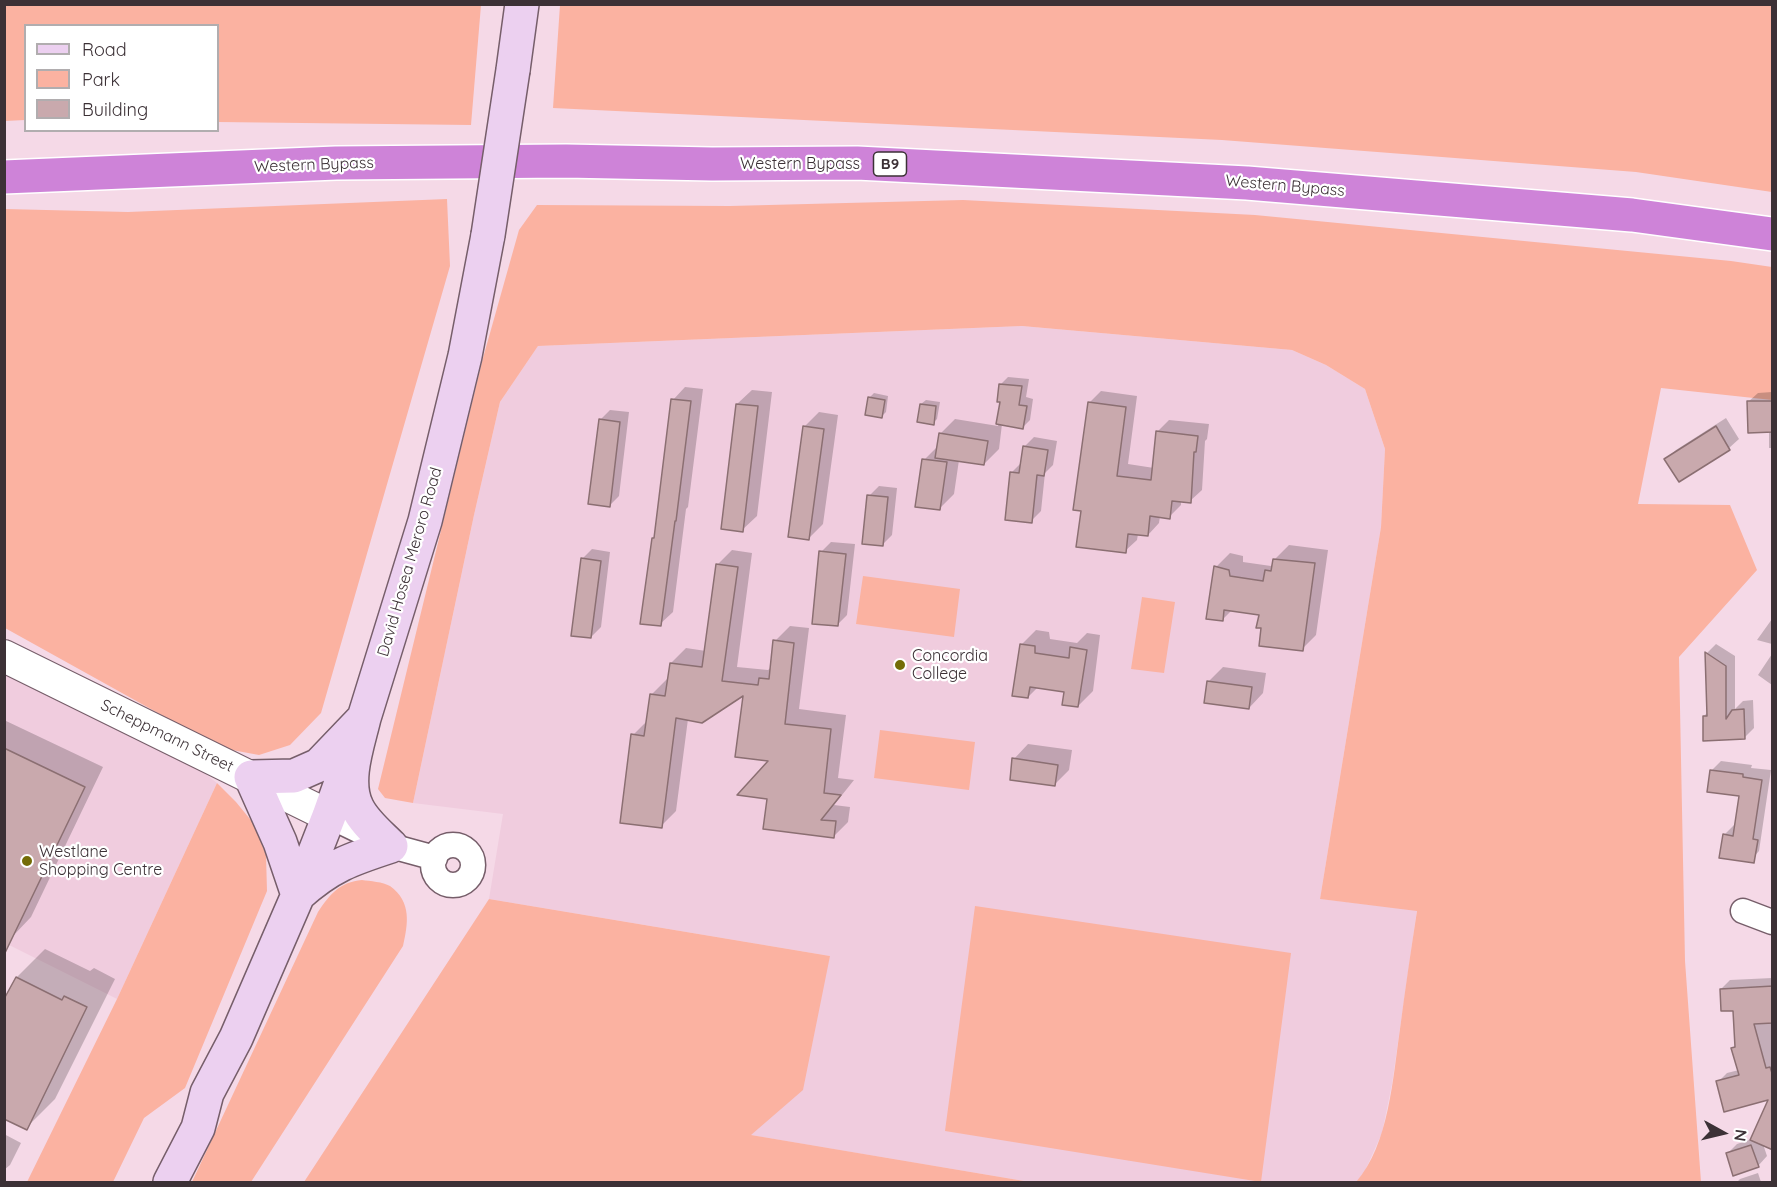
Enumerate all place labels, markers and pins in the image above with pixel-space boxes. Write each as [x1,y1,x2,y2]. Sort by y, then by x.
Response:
place label: Concordia College [912,646,988,684]
marker: Concordia College [893,658,907,672]
place label: Westlane Shopping Centre [39,842,162,880]
marker: Westlane Shopping Centre [20,854,34,868]

